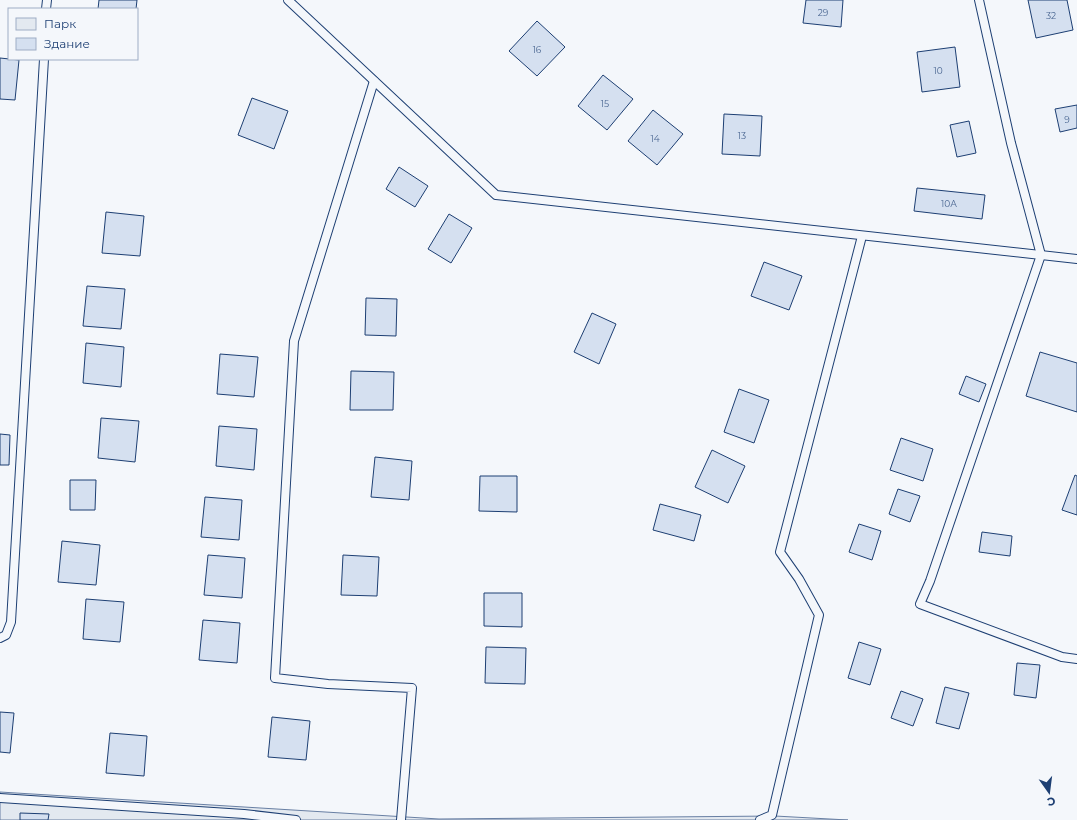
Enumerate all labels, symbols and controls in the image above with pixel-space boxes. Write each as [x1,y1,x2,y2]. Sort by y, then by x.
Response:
house number: 29 [818,7,829,18]
legend [8,8,138,60]
house number: 32 [1046,10,1056,21]
text: Парк [44,16,76,31]
text: Здание [44,36,90,51]
house number: 16 [533,44,542,55]
house number: 10 [933,65,943,76]
house number: 15 [601,98,609,109]
house number: 9 [1064,114,1070,125]
house number: 13 [738,130,746,141]
house number: 14 [650,133,660,144]
house number: 10А [941,198,957,209]
north arrow [1029,772,1069,812]
text: С [1046,794,1057,809]

